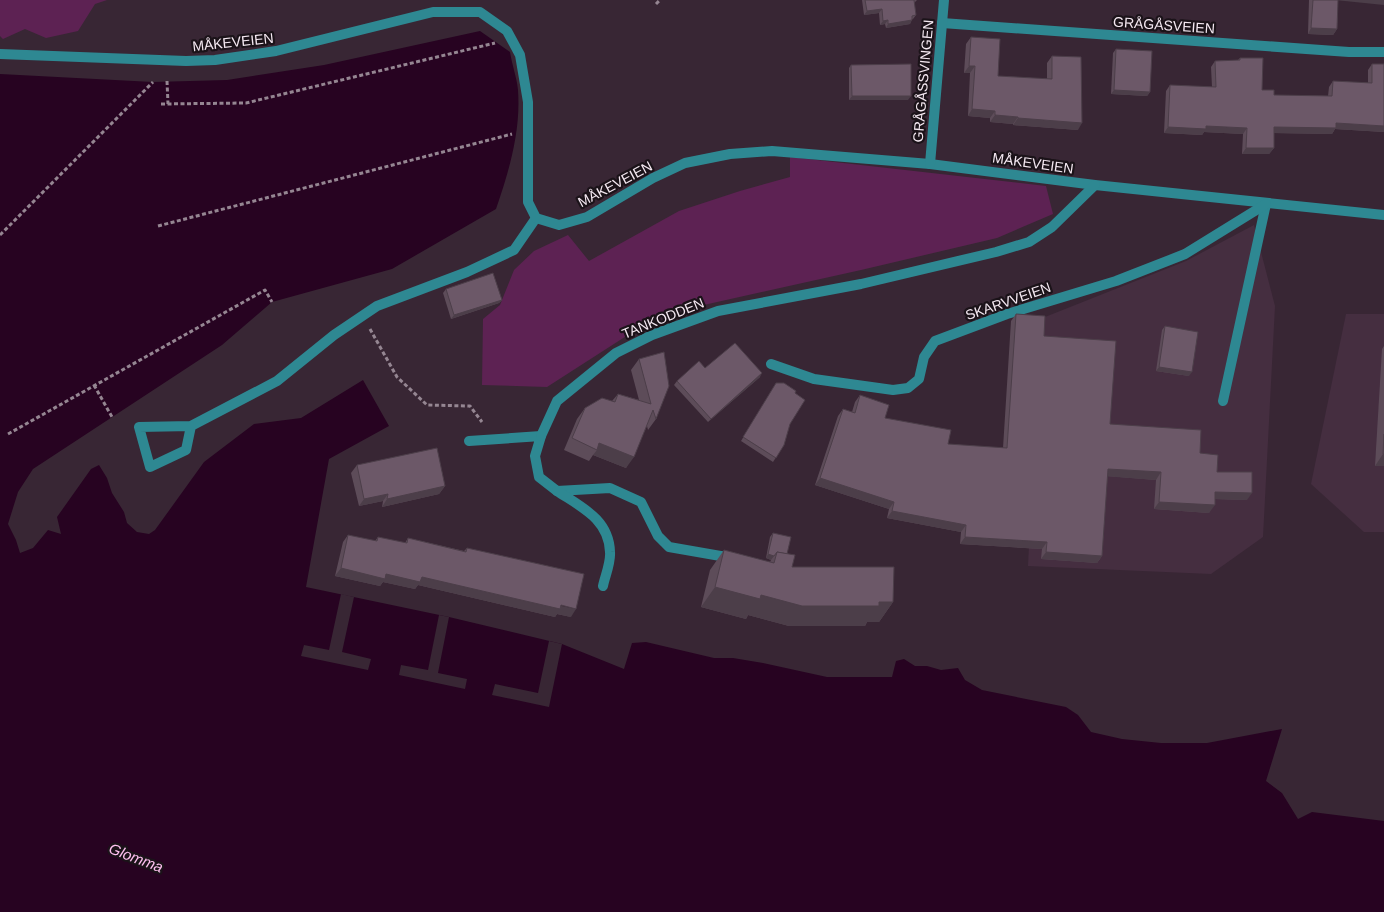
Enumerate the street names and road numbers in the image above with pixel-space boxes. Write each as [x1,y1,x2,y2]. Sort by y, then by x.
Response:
street label: GRÅGÅSVEIEN [1113,13,1215,37]
street label: GRÅGÅSSVINGEN [910,19,936,143]
street label: MÅKEVEIEN [192,30,274,54]
street label: MÅKEVEIEN [991,149,1075,177]
street label: MÅKEVEIEN [575,158,655,210]
street label: SKARVVEIEN [963,279,1053,323]
street label: TANKODDEN [620,294,706,342]

